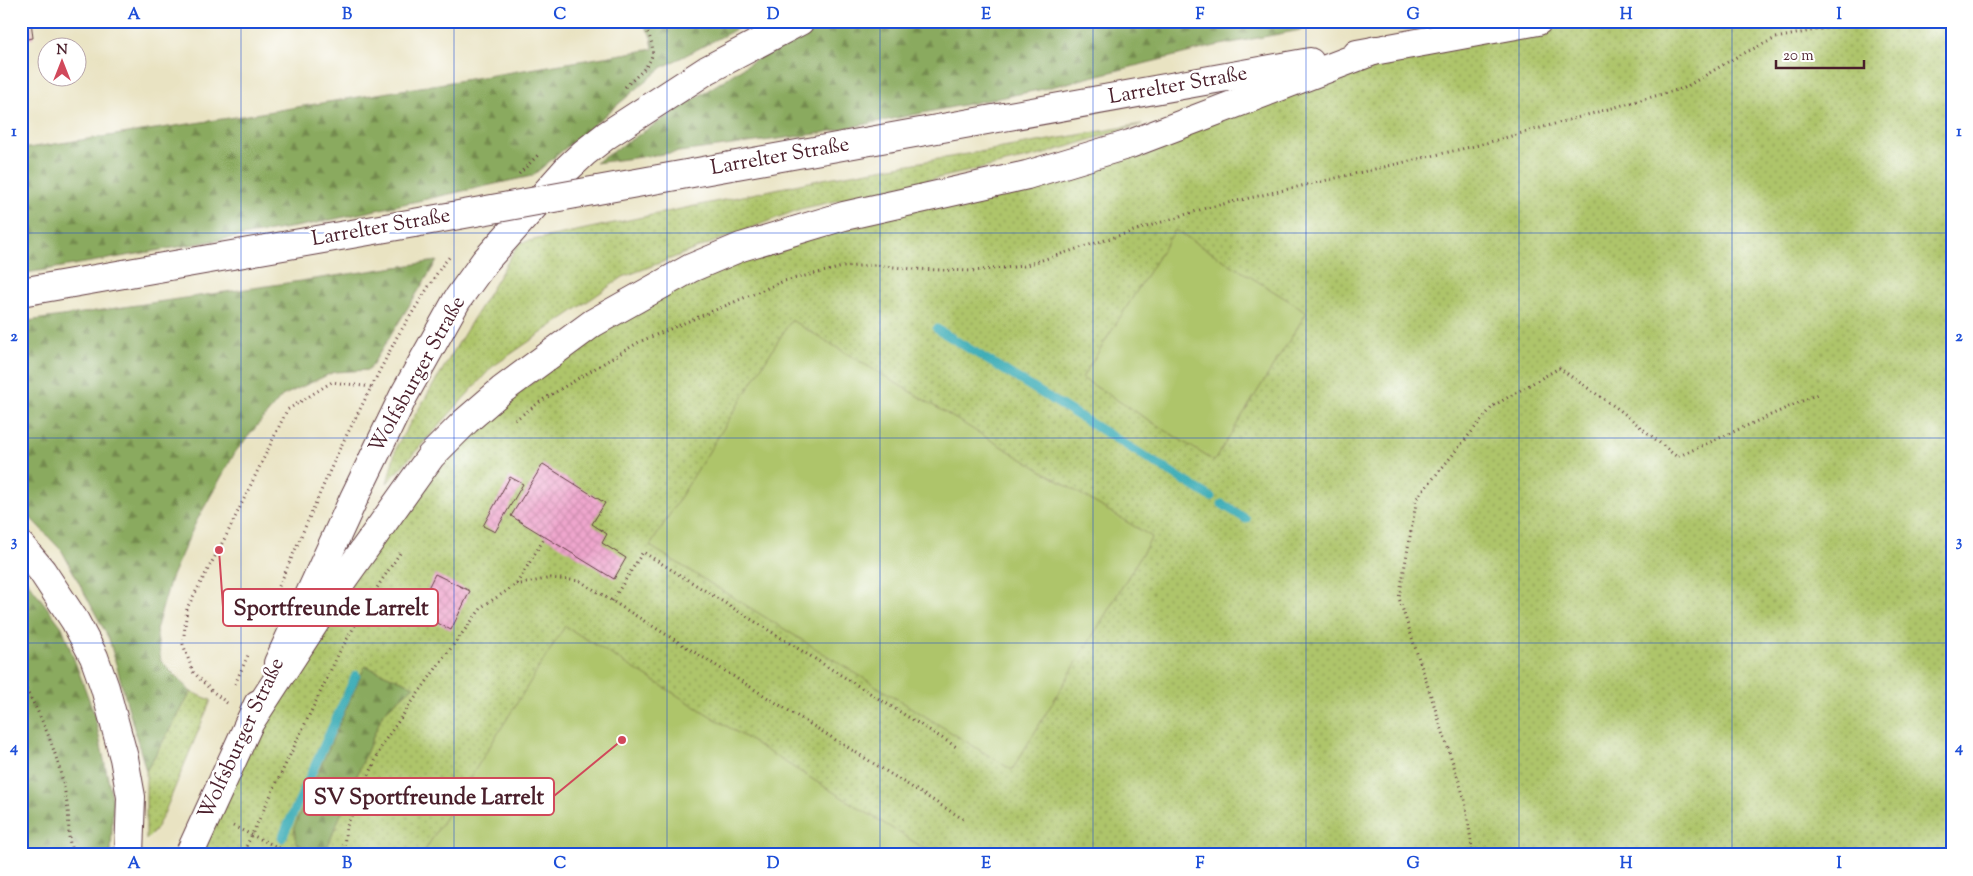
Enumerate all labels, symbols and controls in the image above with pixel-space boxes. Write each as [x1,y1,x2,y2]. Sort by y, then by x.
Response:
text: A [128,4,141,27]
text: B [342,4,352,27]
text: C [554,4,567,27]
text: D [767,4,780,27]
text: E [981,4,991,27]
text: F [1196,4,1205,27]
text: G [1406,4,1420,27]
text: H [1620,4,1633,27]
text: I [1836,4,1842,27]
north arrow [38,38,88,88]
scale bar [1776,38,1863,70]
text: N [56,41,68,61]
text: 20 m [1783,46,1814,67]
street label: Larrelter Straße [1106,59,1250,113]
text: 1 [11,121,17,144]
text: 1 [1956,121,1962,144]
street label: Larrelter Straße [708,130,852,184]
street label: Larrelter Straße [309,201,453,255]
street label: Wolfsburger Straße [362,291,474,459]
text: 2 [10,326,18,349]
text: 2 [1955,326,1963,349]
text: 3 [11,531,18,554]
text: 3 [1956,531,1963,554]
callout: Sportfreunde Larrelt [223,589,438,626]
text: Sportfreunde Larrelt [233,594,429,626]
street label: Wolfsburger Straße [191,653,293,825]
text: 4 [9,737,18,760]
text: 4 [1954,737,1963,760]
callout: SV Sportfreunde Larrelt [304,778,554,815]
text: SV Sportfreunde Larrelt [314,783,545,815]
text: A [128,853,141,876]
text: B [342,853,352,876]
text: C [554,853,567,876]
text: D [767,853,780,876]
text: E [981,853,991,876]
text: F [1196,853,1205,876]
text: G [1406,853,1420,876]
text: H [1620,853,1633,876]
text: I [1836,853,1842,876]

